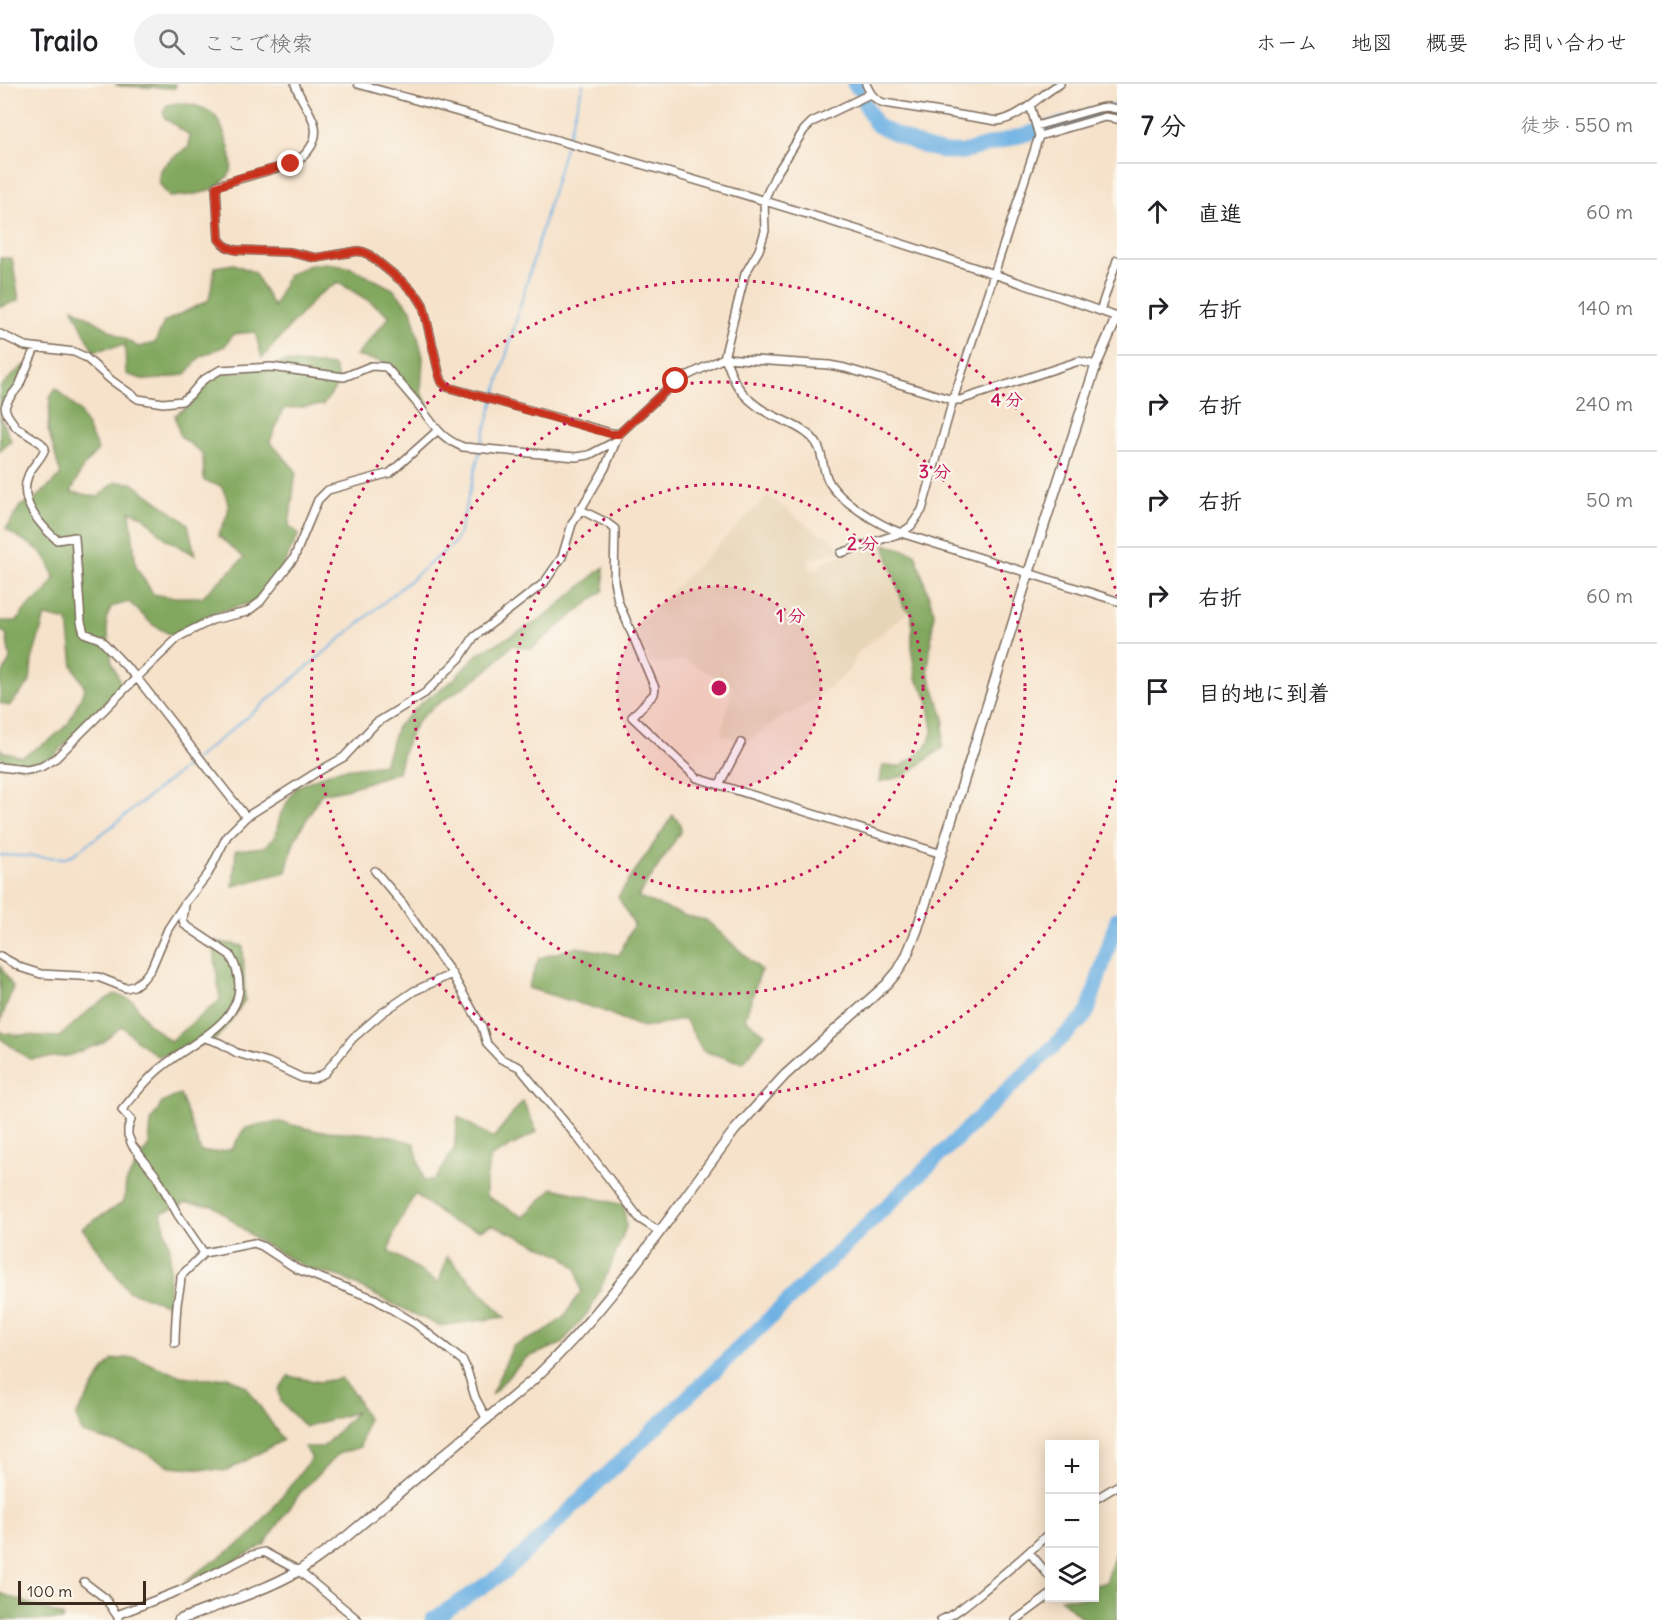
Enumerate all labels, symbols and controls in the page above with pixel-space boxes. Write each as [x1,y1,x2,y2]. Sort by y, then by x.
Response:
search box [134,14,554,68]
text: Trailo [30,23,98,59]
icon: search [155,25,188,58]
text: ここで検索 [203,29,313,57]
text: ホーム [1256,29,1318,56]
text: 地図 [1351,29,1393,56]
text: 概要 [1426,29,1468,56]
text: お問い合わせ [1501,29,1627,56]
text: 7 分 [1141,109,1186,142]
text: 徒歩 · 550 m [1521,112,1633,137]
route end [277,150,303,176]
icon: ahead [1141,195,1174,228]
text: 直進 [1198,199,1242,227]
text: 60 m [1586,199,1633,224]
icon: right [1141,291,1174,324]
text: 右折 [1198,295,1242,323]
text: 140 m [1578,295,1633,320]
route start [662,367,688,393]
icon: right [1141,387,1174,420]
text: 4 分 [991,388,1023,411]
text: 右折 [1198,391,1242,419]
text: 240 m [1575,391,1633,416]
text: 3 分 [919,460,951,483]
icon: right [1141,483,1174,516]
text: 右折 [1198,487,1242,515]
text: 50 m [1586,487,1633,512]
text: 2 分 [847,532,879,555]
icon: right [1141,579,1174,612]
text: 右折 [1198,583,1242,611]
text: 60 m [1586,583,1633,608]
text: 1 分 [776,604,806,627]
icon: arrive [1141,675,1174,708]
centre of rings [709,678,729,698]
text: 目的地に到着 [1198,679,1330,707]
map controls [1045,1440,1099,1602]
button: + [1045,1440,1099,1494]
button: − [1045,1494,1099,1548]
button: layers [1045,1548,1099,1602]
scale bar [18,1578,146,1606]
text: 100 m [27,1581,72,1601]

